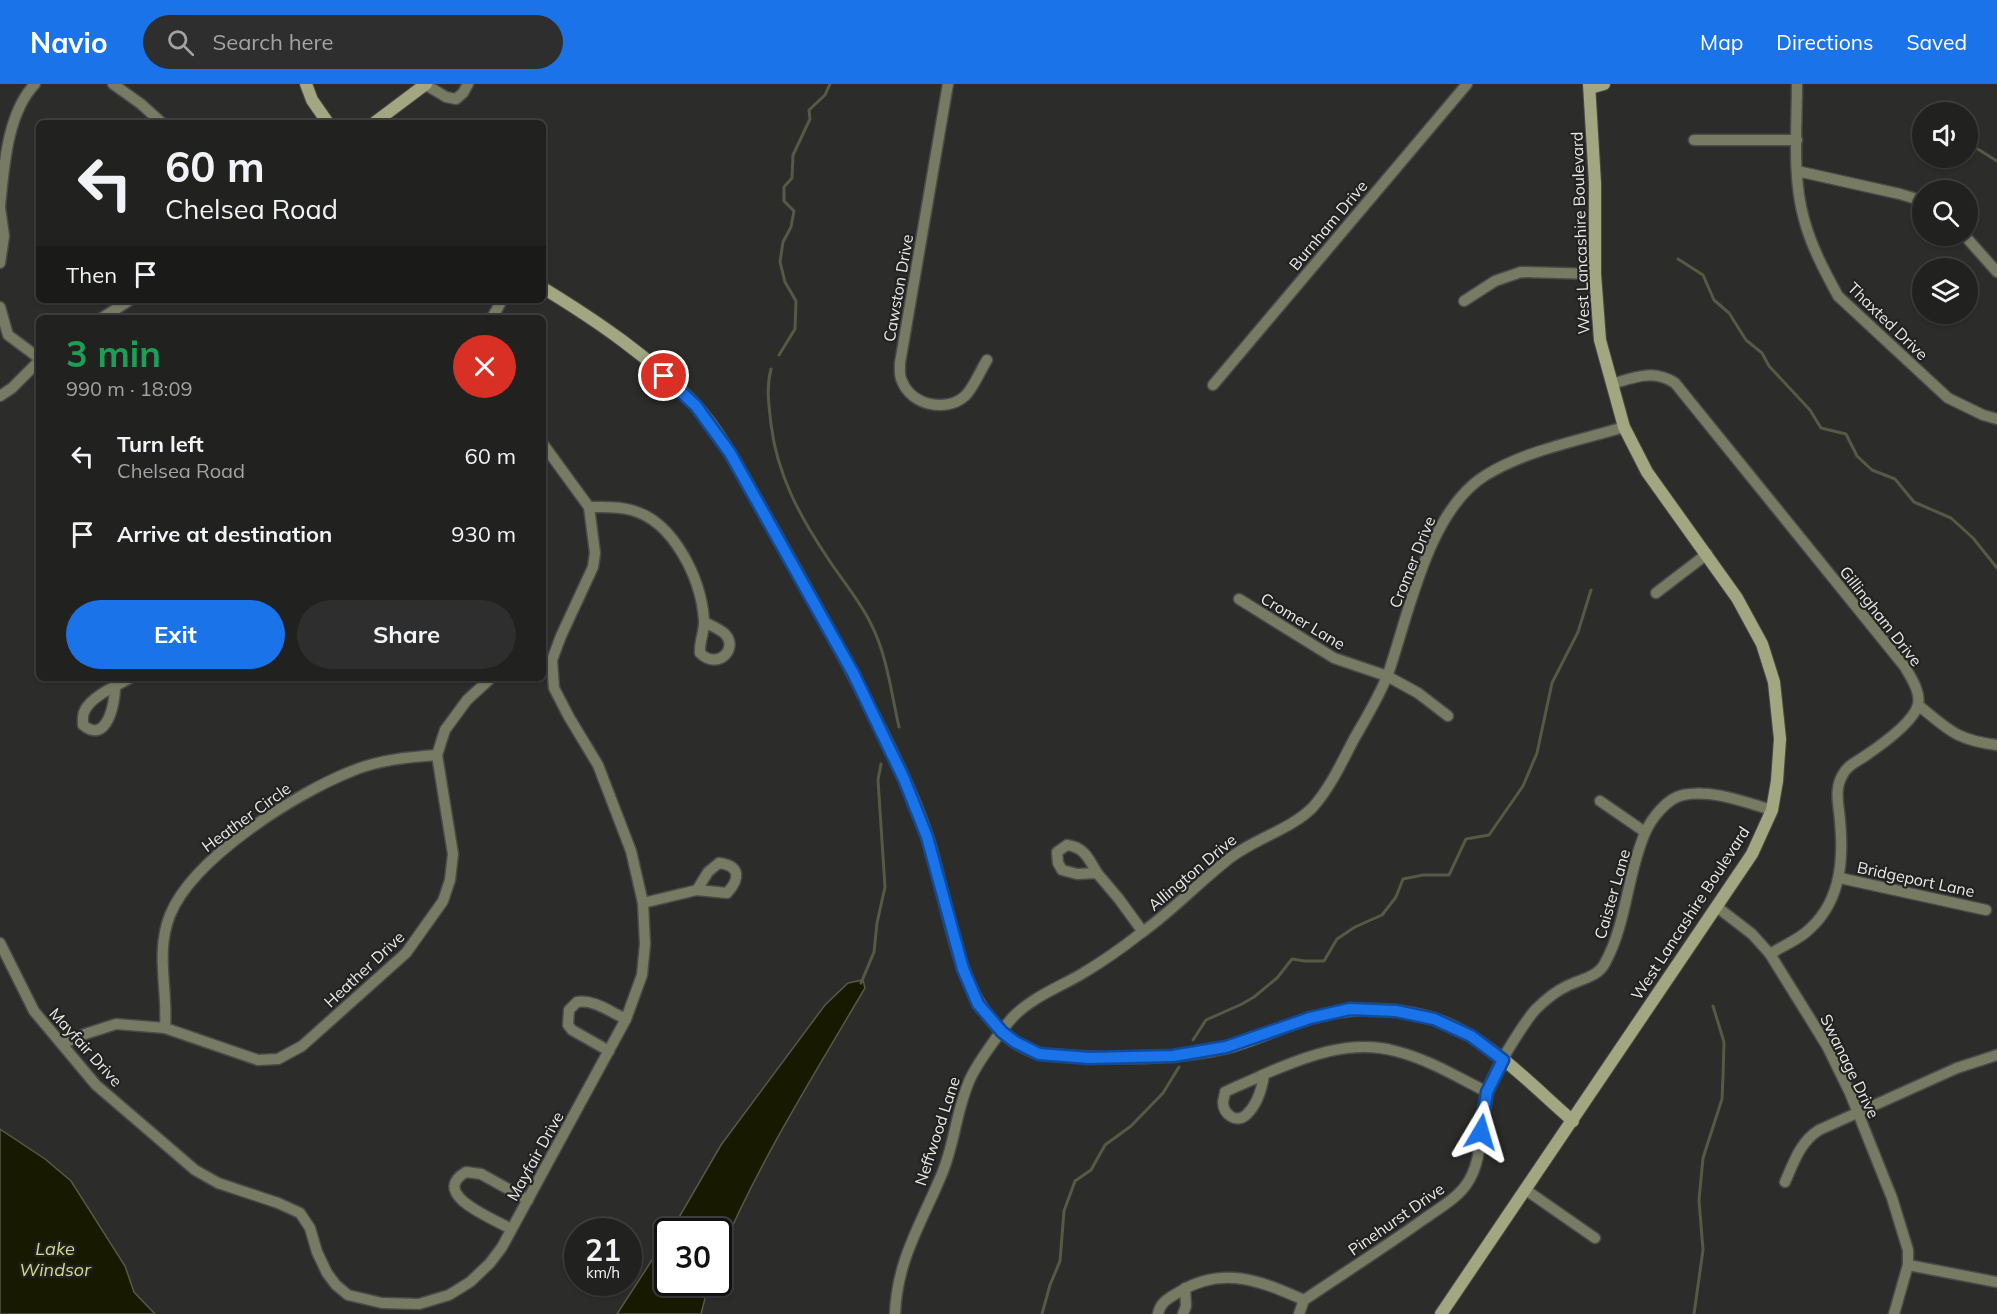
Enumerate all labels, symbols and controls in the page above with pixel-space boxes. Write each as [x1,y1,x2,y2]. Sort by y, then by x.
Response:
search box [143,15,563,69]
text: Navio [30,25,107,60]
icon: search [164,26,197,59]
text: Search here [212,28,333,56]
text: Map [1700,29,1743,55]
text: Directions [1776,29,1873,55]
text: Saved [1906,29,1967,55]
map controls [1912,102,1978,324]
button: sound [1912,102,1978,168]
street label: West Lancashire Boulevard [1566,131,1594,335]
text: 60 m [165,140,265,193]
icon: left [66,144,144,222]
street label: Burnham Drive [1285,176,1371,274]
button: search [1912,180,1978,246]
text: Chelsea Road [165,192,338,226]
street label: Cawston Drive [879,233,917,343]
icon: arrive [129,258,162,291]
button: layers [1912,258,1978,324]
text: Then [66,261,117,289]
street label: Thaxted Drive [1844,278,1932,364]
text: 3 min [66,331,161,376]
button: close [453,335,516,398]
pin [638,350,689,401]
icon: arrive [647,359,680,392]
text: 990 m · 18:09 [66,376,192,401]
text: Turn left [117,430,204,458]
icon: left [66,440,99,473]
text: 60 m [465,442,516,470]
text: Chelsea Road [117,458,245,483]
street label: Cromer Drive [1385,513,1439,611]
icon: arrive [66,518,99,551]
text: Arrive at destination [117,520,332,548]
text: 930 m [451,520,516,548]
street label: Gillingham Drive [1836,562,1926,670]
street label: Cromer Lane [1257,588,1349,654]
button: Exit [66,600,285,669]
button: Share [297,600,516,669]
street label: Heather Circle [198,778,294,856]
street label: West Lancashire Boulevard [1626,822,1754,1004]
street label: Allington Drive [1144,829,1240,915]
street label: Caister Lane [1590,847,1634,941]
street label: Bridgeport Lane [1855,857,1977,901]
street label: Heather Drive [320,927,408,1011]
street label: Mayfair Drive [45,1003,127,1091]
street label: Swanage Drive [1816,1011,1884,1121]
street label: Neffwood Lane [910,1074,964,1188]
position arrow [1449,1100,1513,1164]
street label: Mayfair Drive [502,1108,568,1204]
street label: Pinehurst Drive [1344,1178,1448,1260]
speed limit sign: 30 [654,1218,732,1296]
text: 21 [585,1231,621,1269]
water label: Lake Windsor [19,1237,92,1281]
text: km/h [586,1263,620,1282]

